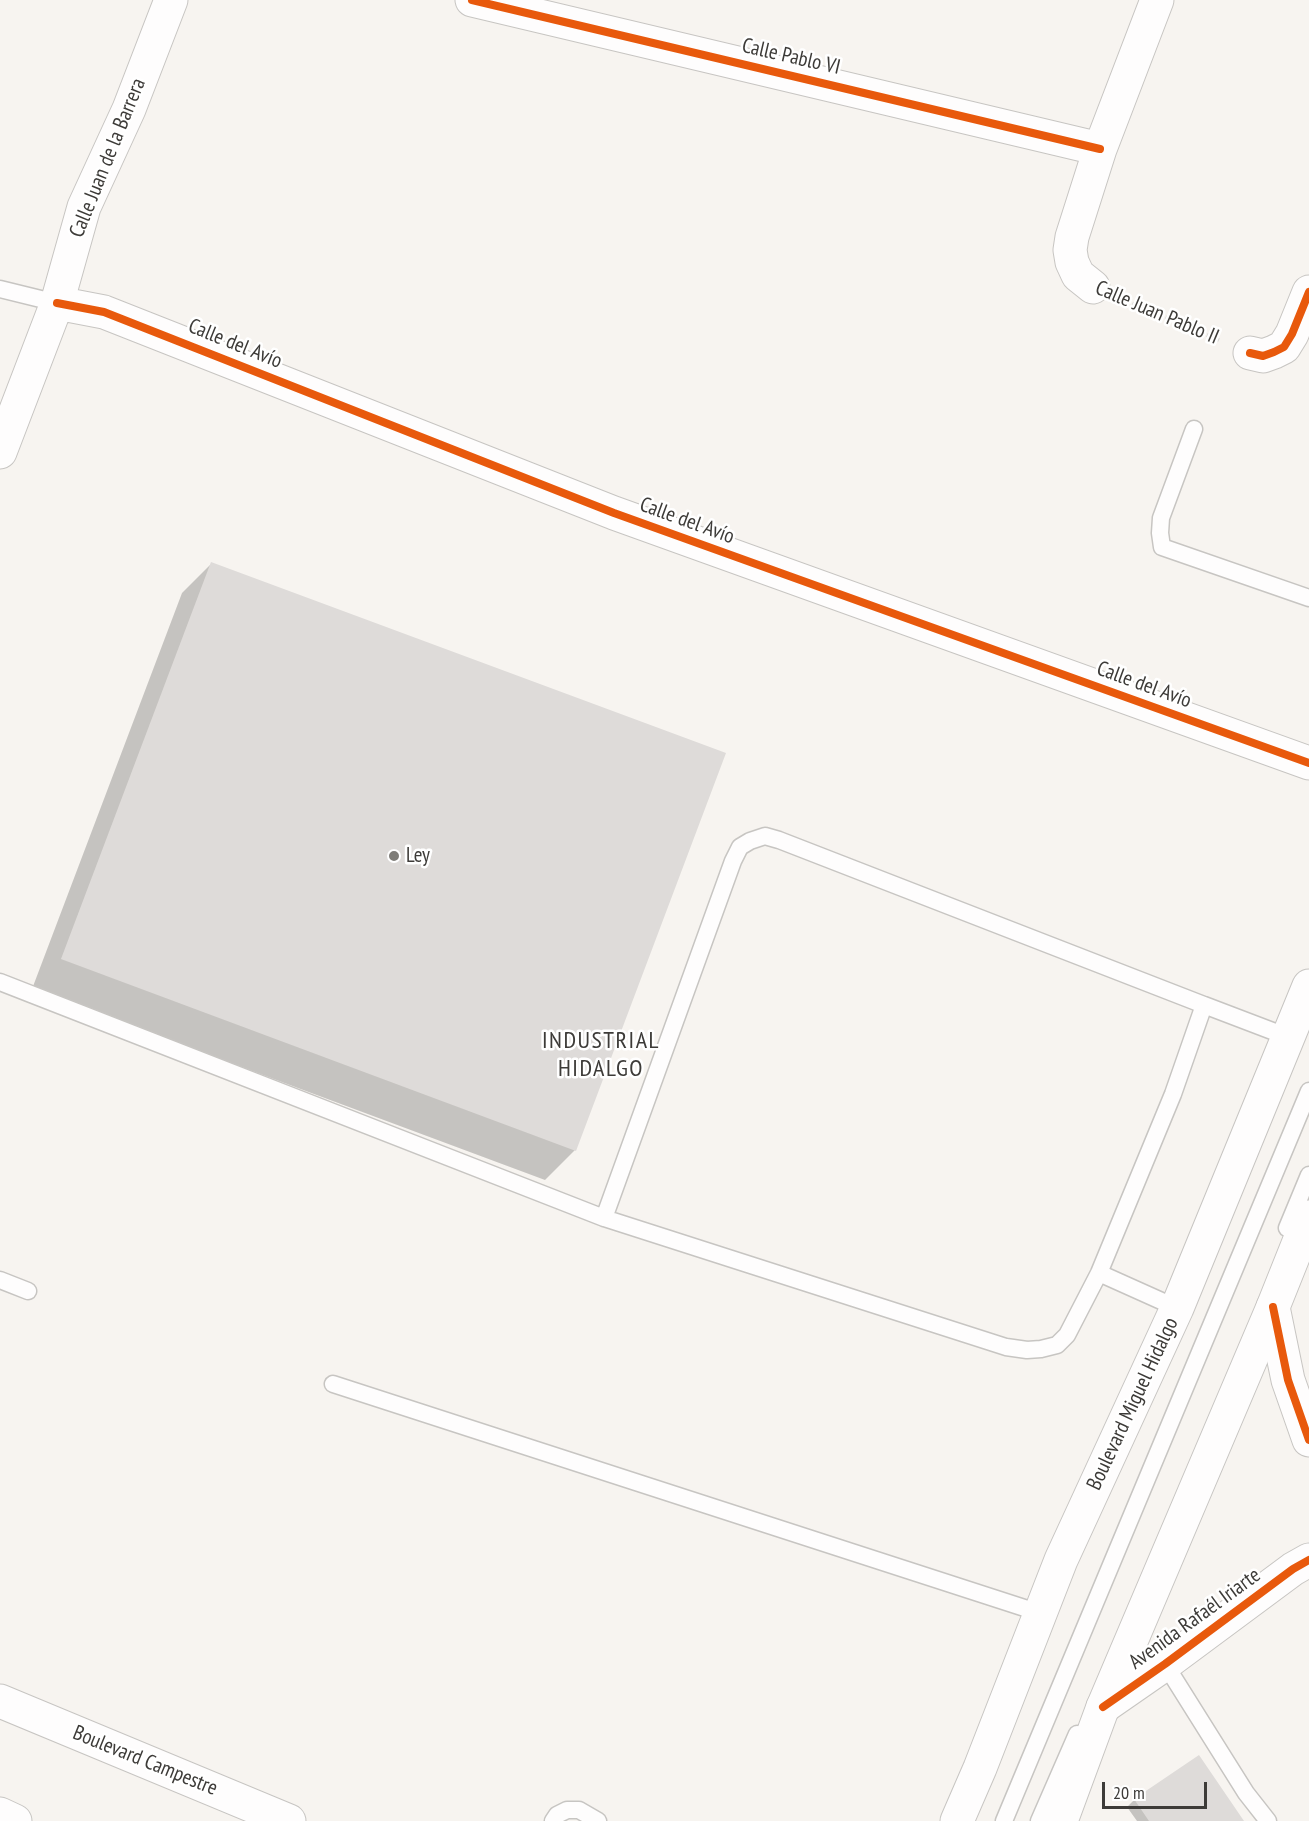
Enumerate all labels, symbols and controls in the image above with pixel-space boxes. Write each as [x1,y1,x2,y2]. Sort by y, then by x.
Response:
street label: Calle Pablo VI [739,33,843,81]
street label: Calle Juan de la Barrera [65,75,151,241]
street label: Calle Juan Pablo II [1092,276,1222,350]
street label: Calle del Avío [184,314,286,374]
street label: Calle del Avío [636,492,738,550]
street label: Calle del Avío [1093,656,1195,714]
place label: Ley [406,843,430,869]
marker: Ley [387,849,401,863]
district label: INDUSTRIAL HIDALGO [542,1027,660,1083]
street label: Boulevard Miguel Hidalgo [1082,1314,1184,1494]
street label: Avenida Rafaél Iriarte [1124,1563,1266,1675]
street label: Boulevard Campestre [69,1721,221,1801]
scale bar [1105,1770,1210,1808]
text: 20 m [1113,1781,1145,1804]

